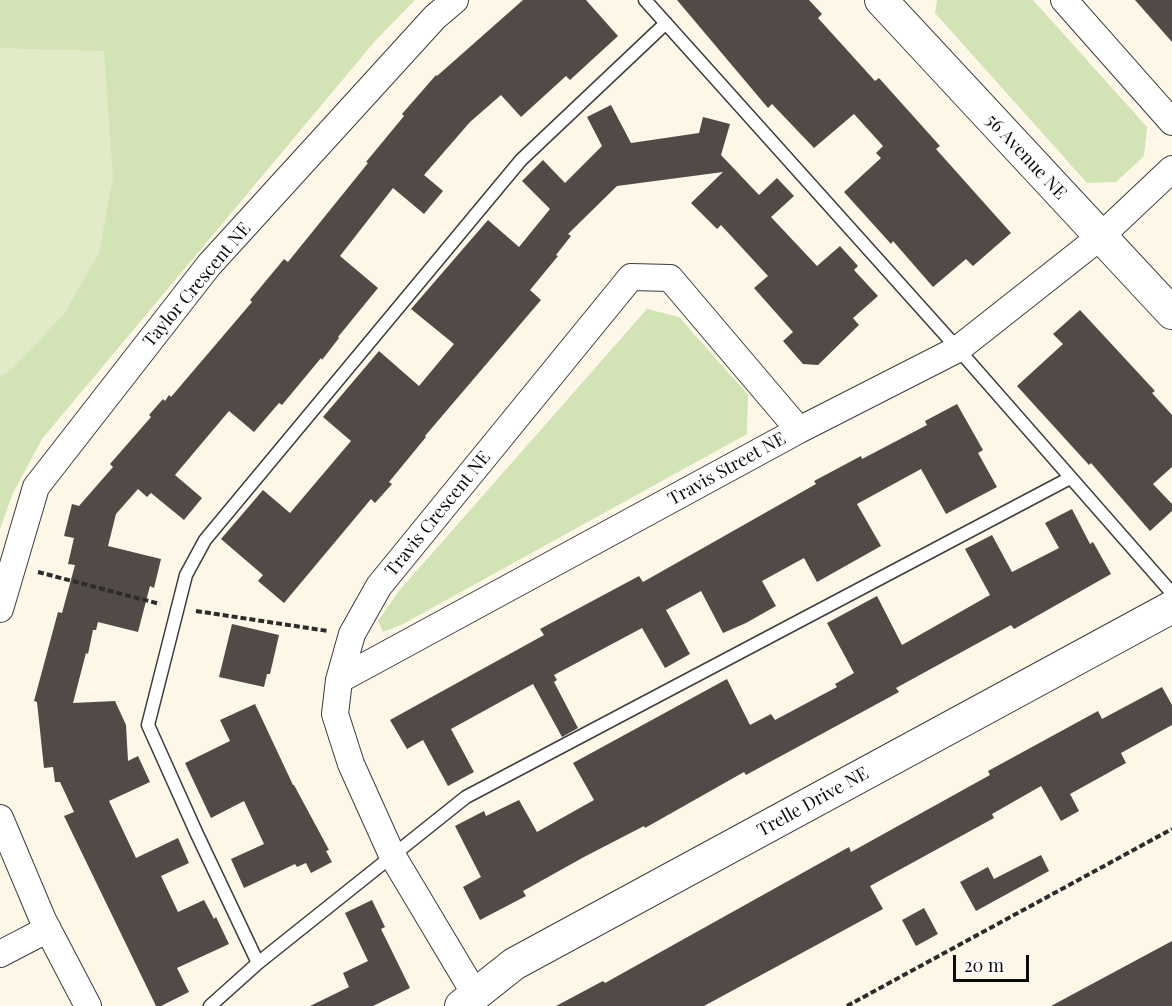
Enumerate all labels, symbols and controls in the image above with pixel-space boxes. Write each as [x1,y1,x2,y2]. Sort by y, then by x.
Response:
street label: 56 Avenue NE [981,110,1071,204]
street label: Taylor Crescent NE [139,218,255,352]
street label: Travis Street NE [664,428,790,510]
street label: Travis Crescent NE [381,447,495,581]
street label: Trelle Drive NE [754,763,872,841]
scale bar [956,943,1032,981]
text: 20 m [964,953,1004,977]

